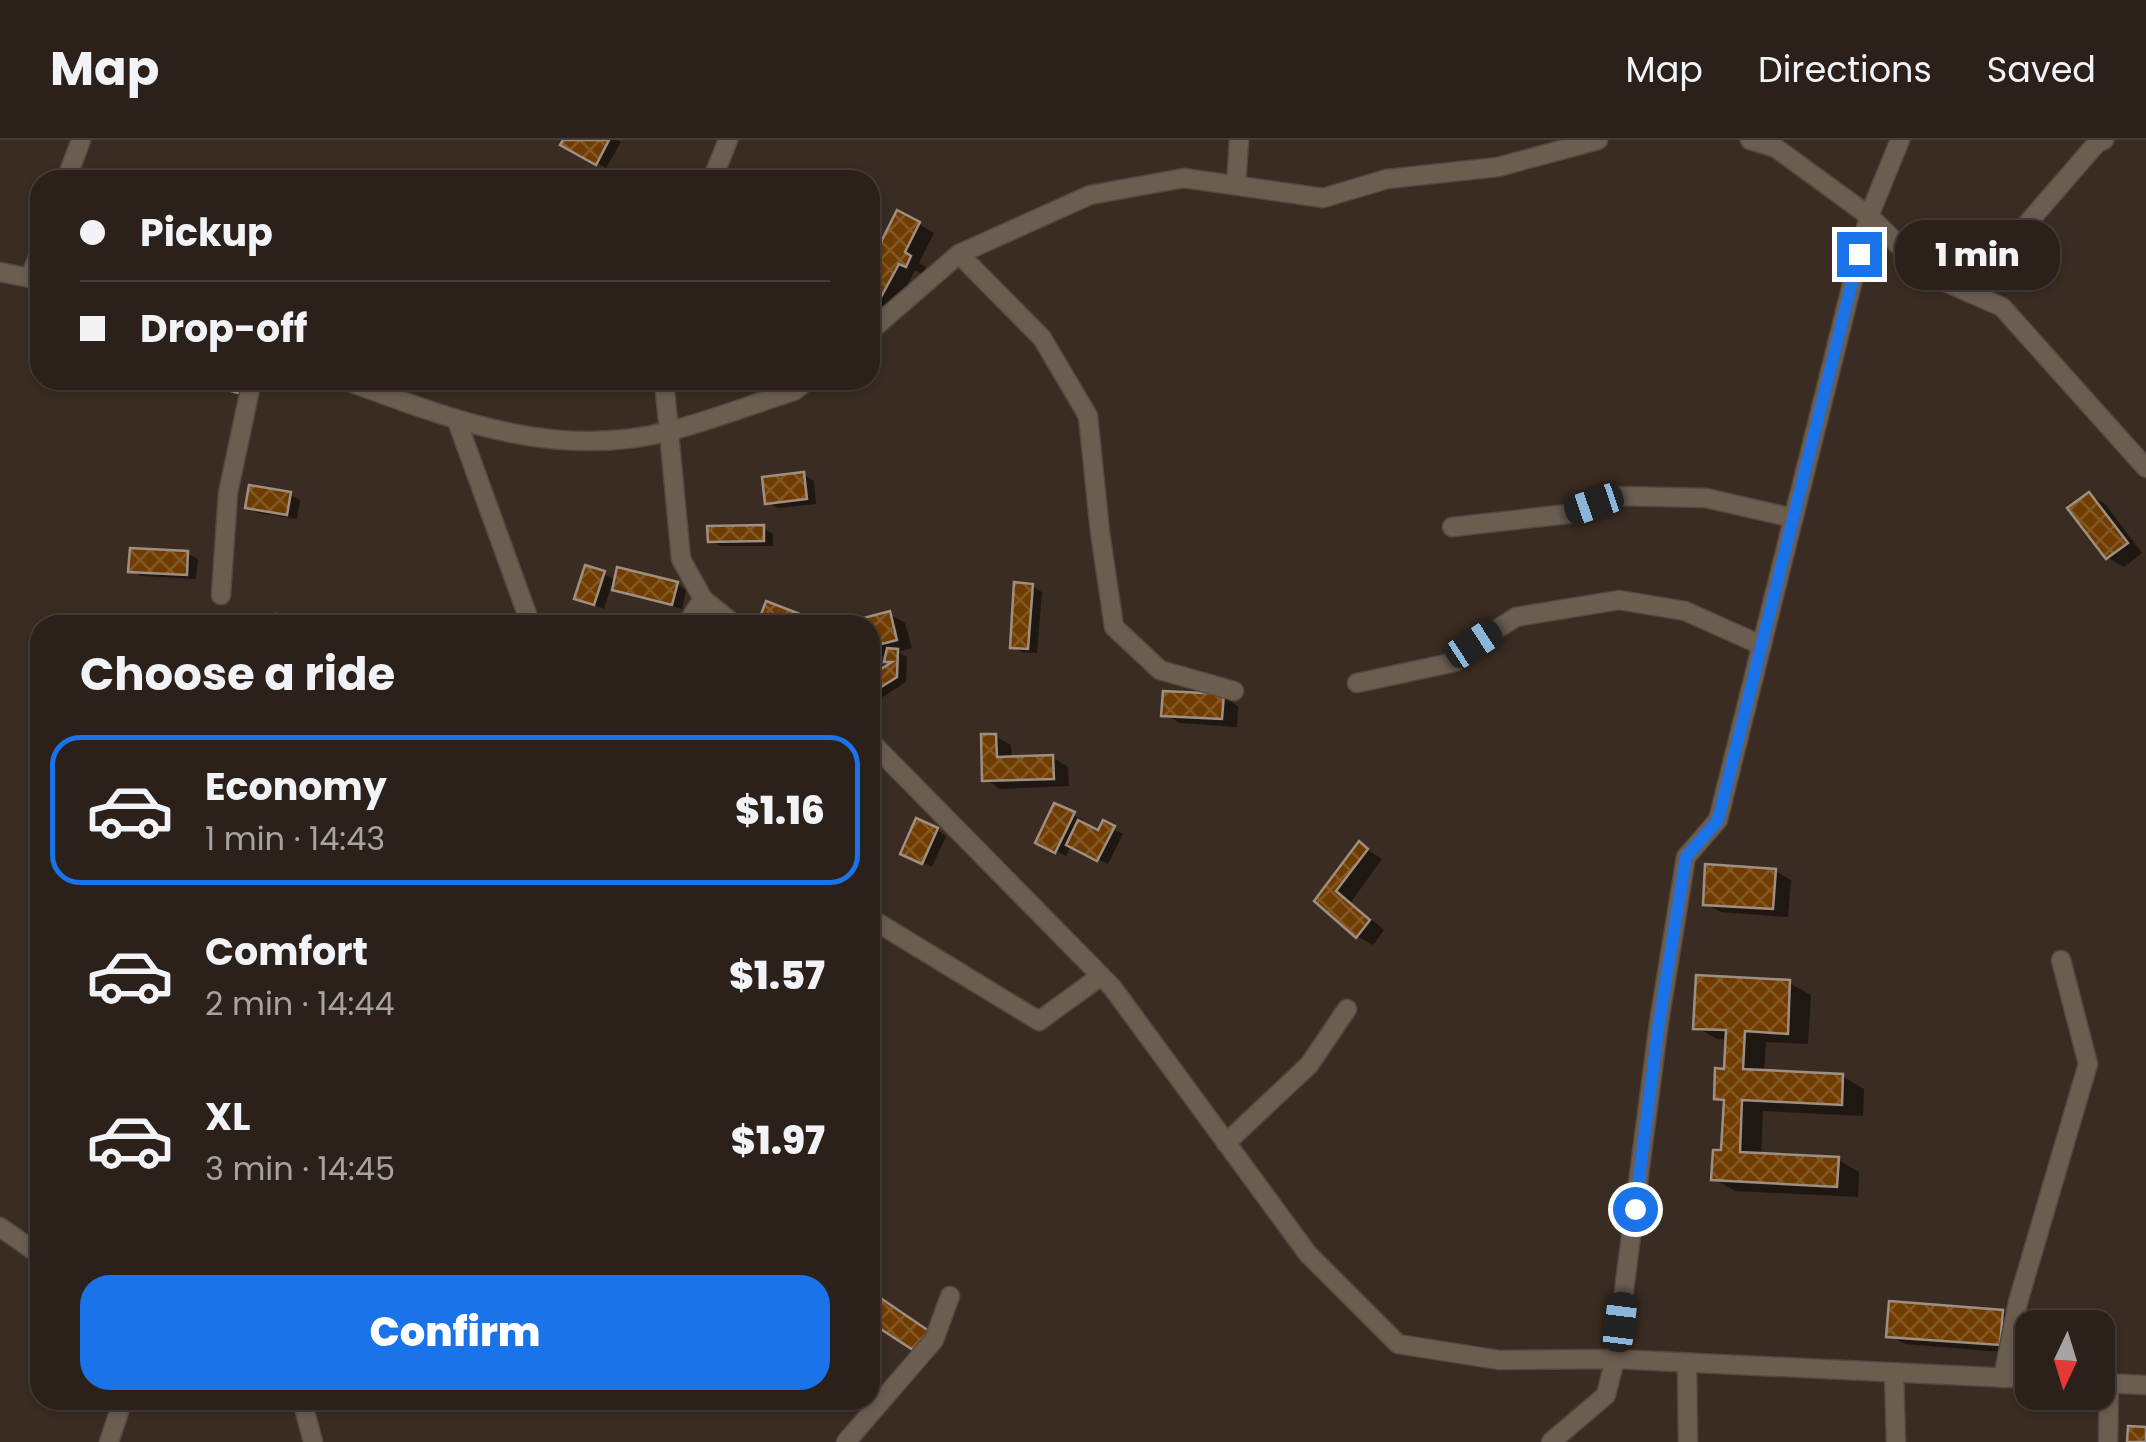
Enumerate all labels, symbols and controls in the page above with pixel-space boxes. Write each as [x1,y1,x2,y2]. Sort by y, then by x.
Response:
text: Map [50,35,159,102]
text: Map [1626,45,1703,94]
text: Directions [1758,45,1932,94]
text: Saved [1987,45,2096,94]
text: Pickup [140,206,273,259]
callout: 1 min [1894,219,2059,289]
route end [1837,232,1882,277]
text: 1 min [1935,232,2020,277]
text: Drop-off [140,302,308,355]
car [1561,480,1627,528]
car [1441,615,1507,673]
text: Choose a ride [80,643,395,706]
text: Economy [205,760,387,813]
icon: car [85,765,175,855]
text: $1.16 [735,784,825,837]
text: 1 min · 14:43 [205,816,385,861]
text: Comfort [205,925,368,978]
icon: car [85,930,175,1020]
text: $1.57 [729,949,825,1002]
text: 2 min · 14:44 [205,981,395,1026]
text: XL [205,1090,250,1143]
icon: car [85,1095,175,1185]
text: $1.97 [731,1114,825,1167]
text: 3 min · 14:45 [205,1146,395,1191]
route start [1613,1187,1658,1232]
button: Confirm [80,1275,830,1390]
car [1601,1290,1639,1354]
north arrow [2015,1310,2115,1410]
map controls [2015,1310,2115,1410]

